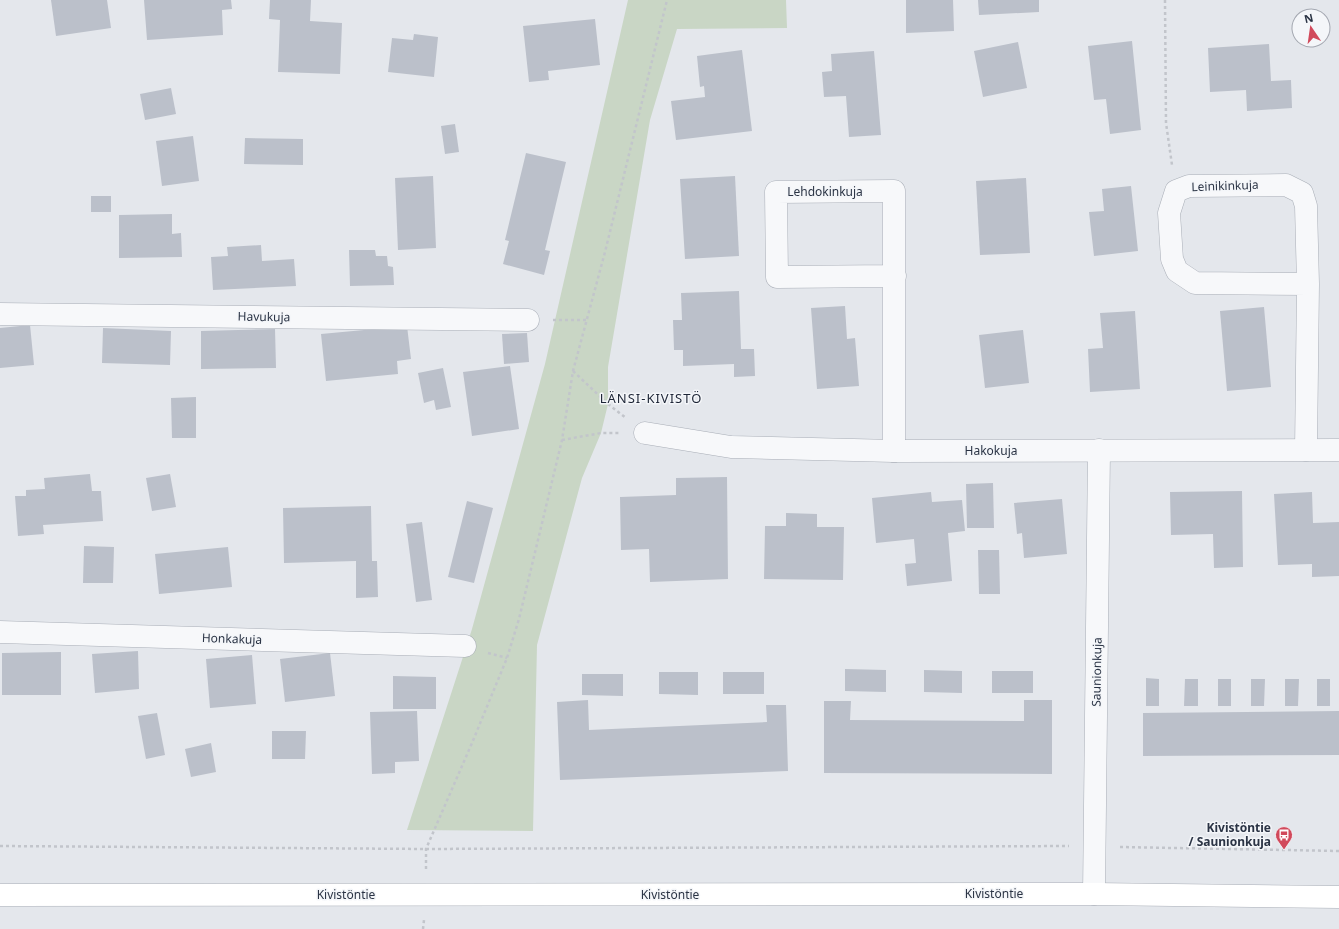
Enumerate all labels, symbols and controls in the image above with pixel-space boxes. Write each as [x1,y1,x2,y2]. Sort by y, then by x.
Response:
north arrow [1291,8,1331,48]
text: N [1303,9,1315,26]
street label: Leinikinkuja [1191,176,1259,195]
street label: Lehdokinkuja [787,183,863,200]
street label: Havukuja [237,308,291,325]
district label: LÄNSI-KIVISTÖ [600,389,702,407]
street label: Hakokuja [965,442,1017,459]
street label: Honkakuja [202,629,262,648]
street label: Saunionkuja [1087,637,1106,707]
place label: Kivistöntie / Saunionkuja [1189,819,1271,850]
bus stop icon: Kivistöntie / Saunionkuja [1274,825,1294,850]
street label: Kivistöntie [965,885,1024,902]
street label: Kivistöntie [317,886,376,903]
street label: Kivistöntie [641,886,700,903]

